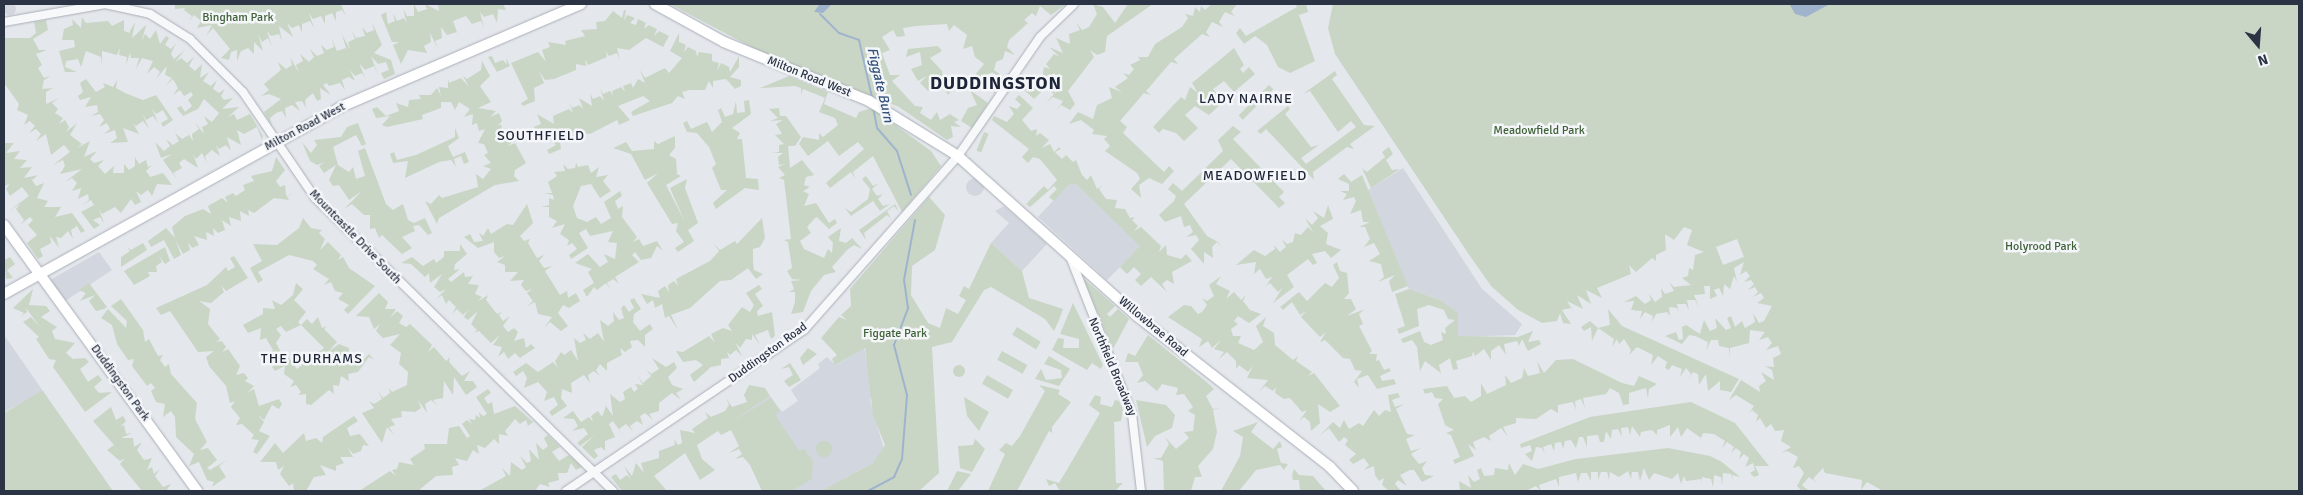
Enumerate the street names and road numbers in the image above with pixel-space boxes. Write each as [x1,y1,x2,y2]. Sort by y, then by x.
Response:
street label: Milton Road West [765,54,853,100]
street label: Milton Road West [262,100,348,154]
street label: Mountcastle Drive South [306,187,404,287]
street label: Willowbrae Road [1115,294,1191,360]
street label: Northfield Broadway [1085,316,1139,418]
street label: Duddingston Road [726,320,810,386]
street label: Duddingston Park [87,342,153,424]

